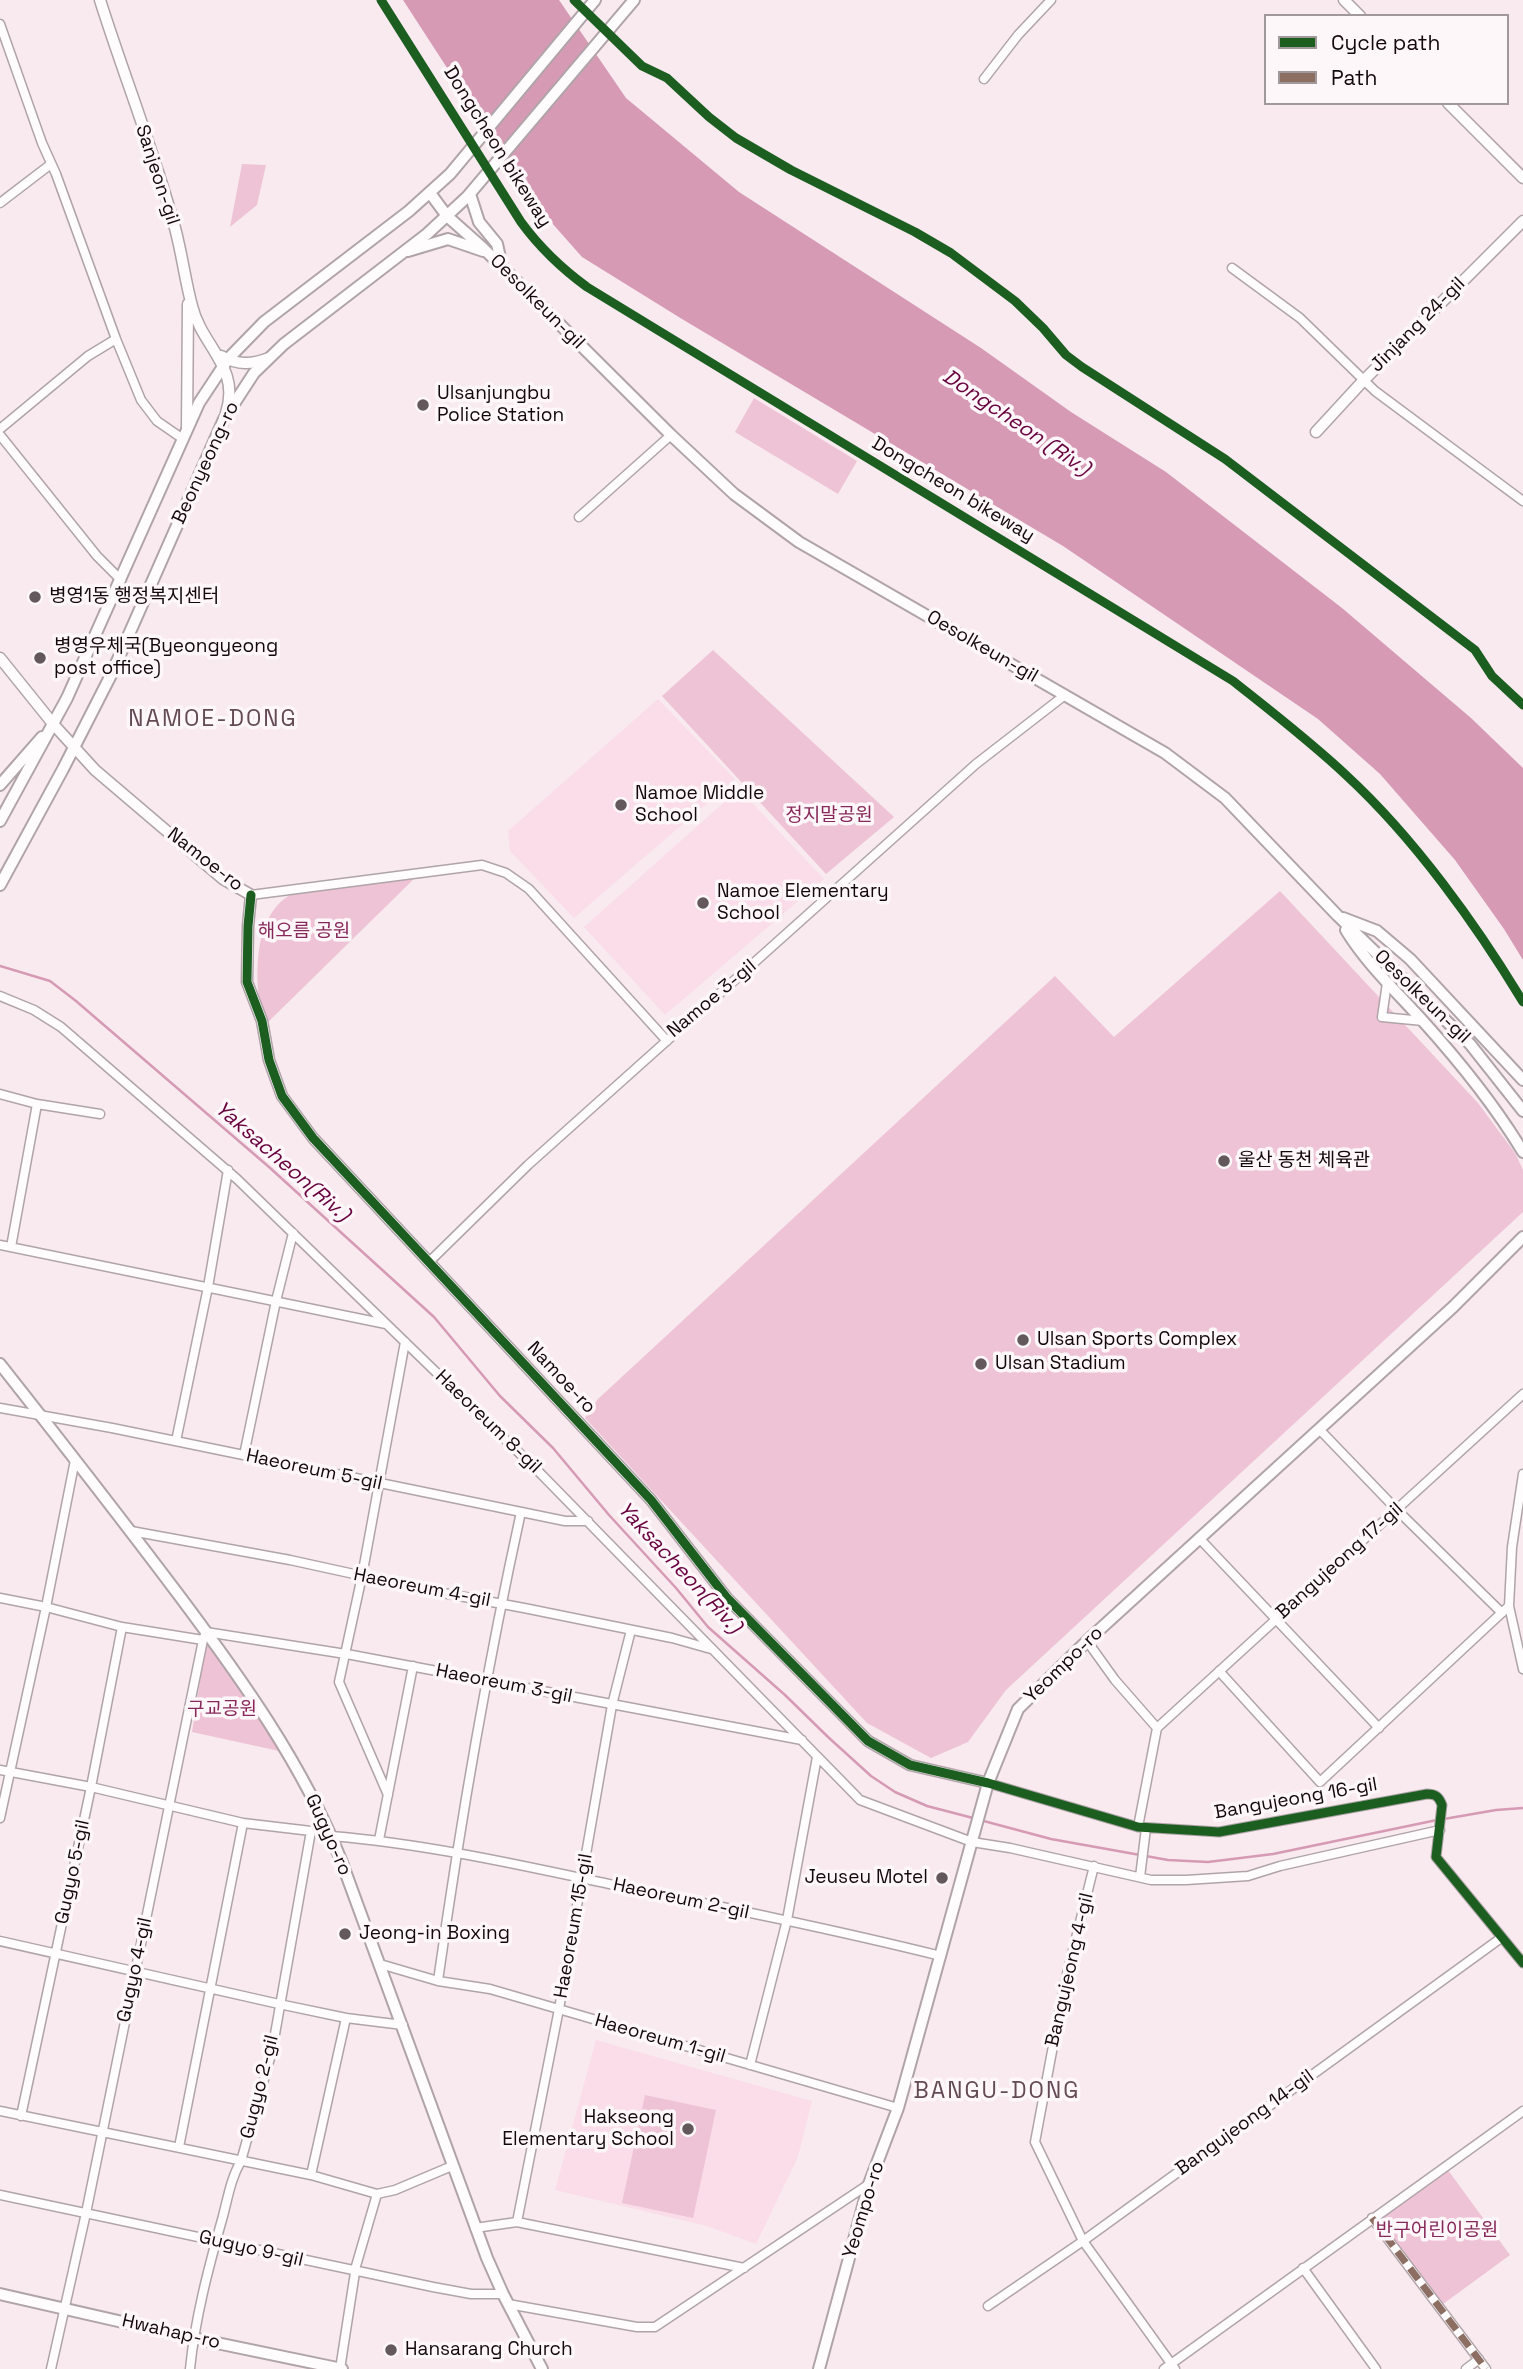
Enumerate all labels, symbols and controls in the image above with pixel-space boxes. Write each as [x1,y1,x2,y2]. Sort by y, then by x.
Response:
legend [1264,14,1509,105]
text: Cycle path [1331,29,1440,56]
street label: Dongcheon bikeway [438,62,556,232]
text: Path [1331,64,1377,91]
street label: Sanjeon-gil [130,122,184,228]
street label: Oesolkeun-gil [485,250,589,354]
street label: Jinjang 24-gil [1366,273,1470,377]
water label: Dongcheon (Riv.) [938,364,1094,482]
place label: Ulsanjungbu Police Station [437,383,564,427]
marker: Ulsanjungbu Police Station [415,397,431,413]
street label: Beonyeong-ro [168,398,244,528]
street label: Dongcheon bikeway [868,432,1038,548]
place label: 병영1동 행정복지센터 [49,586,219,608]
marker: 병영1동 행정복지센터 [27,589,43,605]
street label: Oesolkeun-gil [922,606,1042,688]
place label: 병영우체국(Byeongyeong post office) [54,636,278,680]
marker: 병영우체국(Byeongyeong post office) [32,650,48,666]
district label: NAMOE-DONG [130,706,296,734]
place label: Namoe Middle School [635,783,764,827]
marker: Namoe Middle School [613,797,629,813]
park label: 정지말공원 [785,805,873,827]
street label: Namoe-ro [162,823,248,897]
place label: Namoe Elementary School [717,881,889,925]
marker: Namoe Elementary School [695,895,711,911]
park label: 해오름 공원 [258,921,350,943]
street label: Oesolkeun-gil [1369,945,1475,1049]
street label: Namoe 3-gil [663,955,761,1043]
water label: Yaksacheon(Riv.) [209,1096,355,1228]
place label: 울산 동천 체육관 [1238,1150,1370,1172]
marker: 울산 동천 체육관 [1216,1153,1232,1169]
place label: Ulsan Sports Complex [1037,1329,1237,1351]
marker: Ulsan Sports Complex [1015,1332,1031,1348]
street label: Namoe-ro [522,1337,600,1419]
place label: Ulsan Stadium [995,1353,1126,1375]
marker: Ulsan Stadium [973,1356,989,1372]
street label: Haeoreum 8-gil [430,1366,546,1478]
street label: Haeoreum 5-gil [244,1444,384,1496]
water label: Yaksacheon(Riv.) [612,1497,746,1639]
street label: Bangujeong 17-gil [1272,1498,1408,1624]
street label: Haeoreum 4-gil [352,1564,492,1612]
street label: Yeompo-ro [1020,1622,1108,1708]
street label: Haeoreum 3-gil [434,1660,574,1708]
park label: 구교공원 [187,1699,257,1721]
street label: Bangujeong 16-gil [1213,1773,1379,1825]
street label: Gugyo-ro [300,1791,356,1879]
street label: Gugyo 5-gil [51,1818,95,1926]
street label: Haeoreum 15-gil [550,1852,598,2000]
place label: Jeuseu Motel [804,1867,928,1889]
marker: Jeuseu Motel [934,1870,950,1886]
street label: Haeoreum 2-gil [611,1873,751,1925]
street label: Bangujeong 4-gil [1041,1891,1099,2049]
street label: Gugyo 4-gil [113,1915,157,2025]
place label: Jeong-in Boxing [359,1923,510,1945]
marker: Jeong-in Boxing [337,1926,353,1942]
street label: Haeoreum 1-gil [592,2009,728,2069]
street label: Gugyo 2-gil [236,2033,284,2141]
street label: Bangujeong 14-gil [1171,2065,1319,2181]
district label: BANGU-DONG [915,2078,1079,2106]
place label: Hakseong Elementary School [502,2107,674,2151]
marker: Hakseong Elementary School [680,2121,696,2137]
street label: Yeompo-ro [838,2159,890,2261]
park label: 반구어린이공원 [1376,2220,1498,2242]
street label: Gugyo 9-gil [197,2226,305,2272]
street label: Hwahap-ro [119,2310,223,2354]
place label: Hansarang Church [405,2339,573,2361]
marker: Hansarang Church [383,2342,399,2358]

